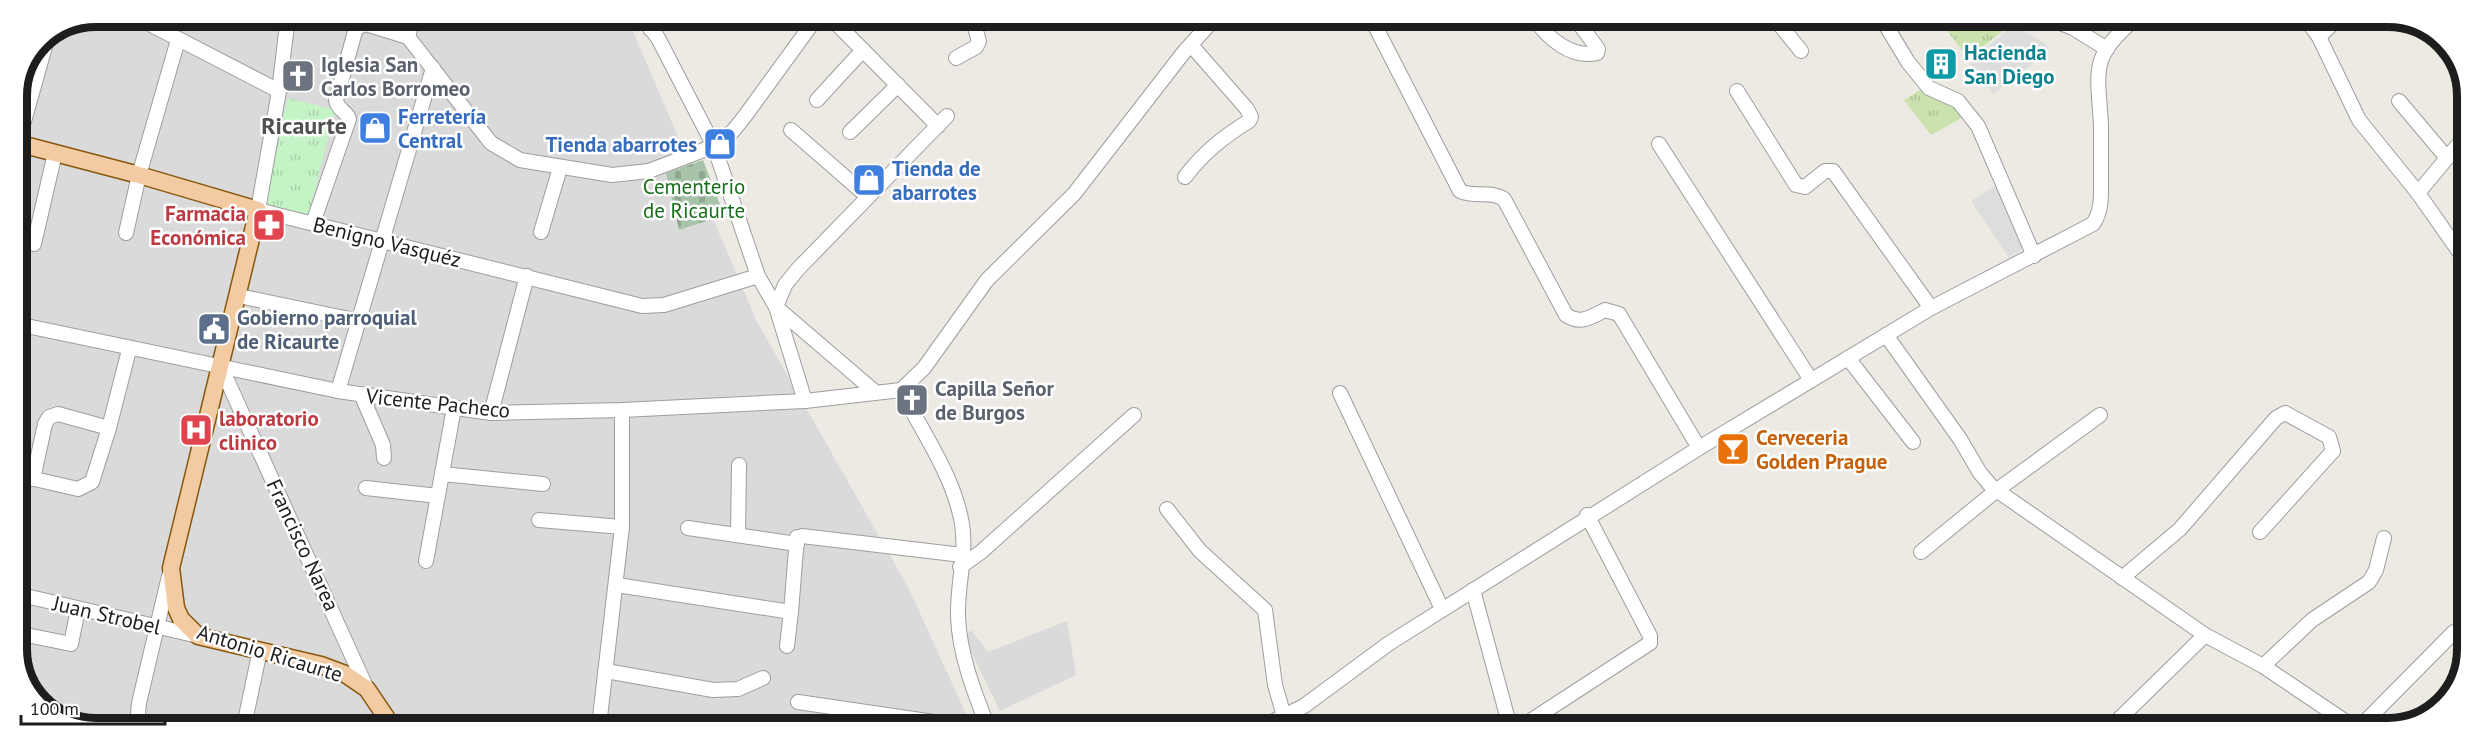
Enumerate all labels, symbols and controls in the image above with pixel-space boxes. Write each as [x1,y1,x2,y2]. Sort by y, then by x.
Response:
place label: Hacienda San Diego [1964,39,2055,90]
building icon: Hacienda San Diego [1923,46,1959,82]
place label: Iglesia San Carlos Borromeo [321,51,470,102]
church icon: Iglesia San Carlos Borromeo [280,58,316,94]
place label: Ferretería Central [398,103,486,154]
district label: Ricaurte [261,110,347,141]
shop icon: Ferretería Central [357,110,393,146]
shop icon: Tienda abarrotes [702,126,738,162]
place label: Tienda abarrotes [545,131,697,158]
place label: Tienda de abarrotes [892,155,981,206]
shop icon: Tienda de abarrotes [851,162,887,198]
park label: Cementerio de Ricaurte [643,173,745,224]
place label: Farmacia Económica [150,200,246,251]
pharmacy icon: Farmacia Económica [251,207,287,243]
street label: Benigno Vasquéz [310,211,464,273]
place label: Gobierno parroquial de Ricaurte [237,304,417,355]
public building icon: Gobierno parroquial de Ricaurte [196,311,232,347]
place label: Capilla Señor de Burgos [935,375,1055,426]
street label: Vicente Pacheco [364,382,511,424]
church icon: Capilla Señor de Burgos [894,382,930,418]
place label: laboratorio clinico [219,405,319,456]
hospital icon: laboratorio clinico [178,412,214,448]
place label: Cerveceria Golden Prague [1756,424,1887,475]
bar icon: Cerveceria Golden Prague [1715,431,1751,467]
street label: Francisco Narea [261,475,345,615]
street label: Juan Strobel [50,589,164,640]
street label: Antonio Ricaurte [194,618,346,688]
scale bar [21,688,165,726]
text: 100 m [30,697,79,720]

